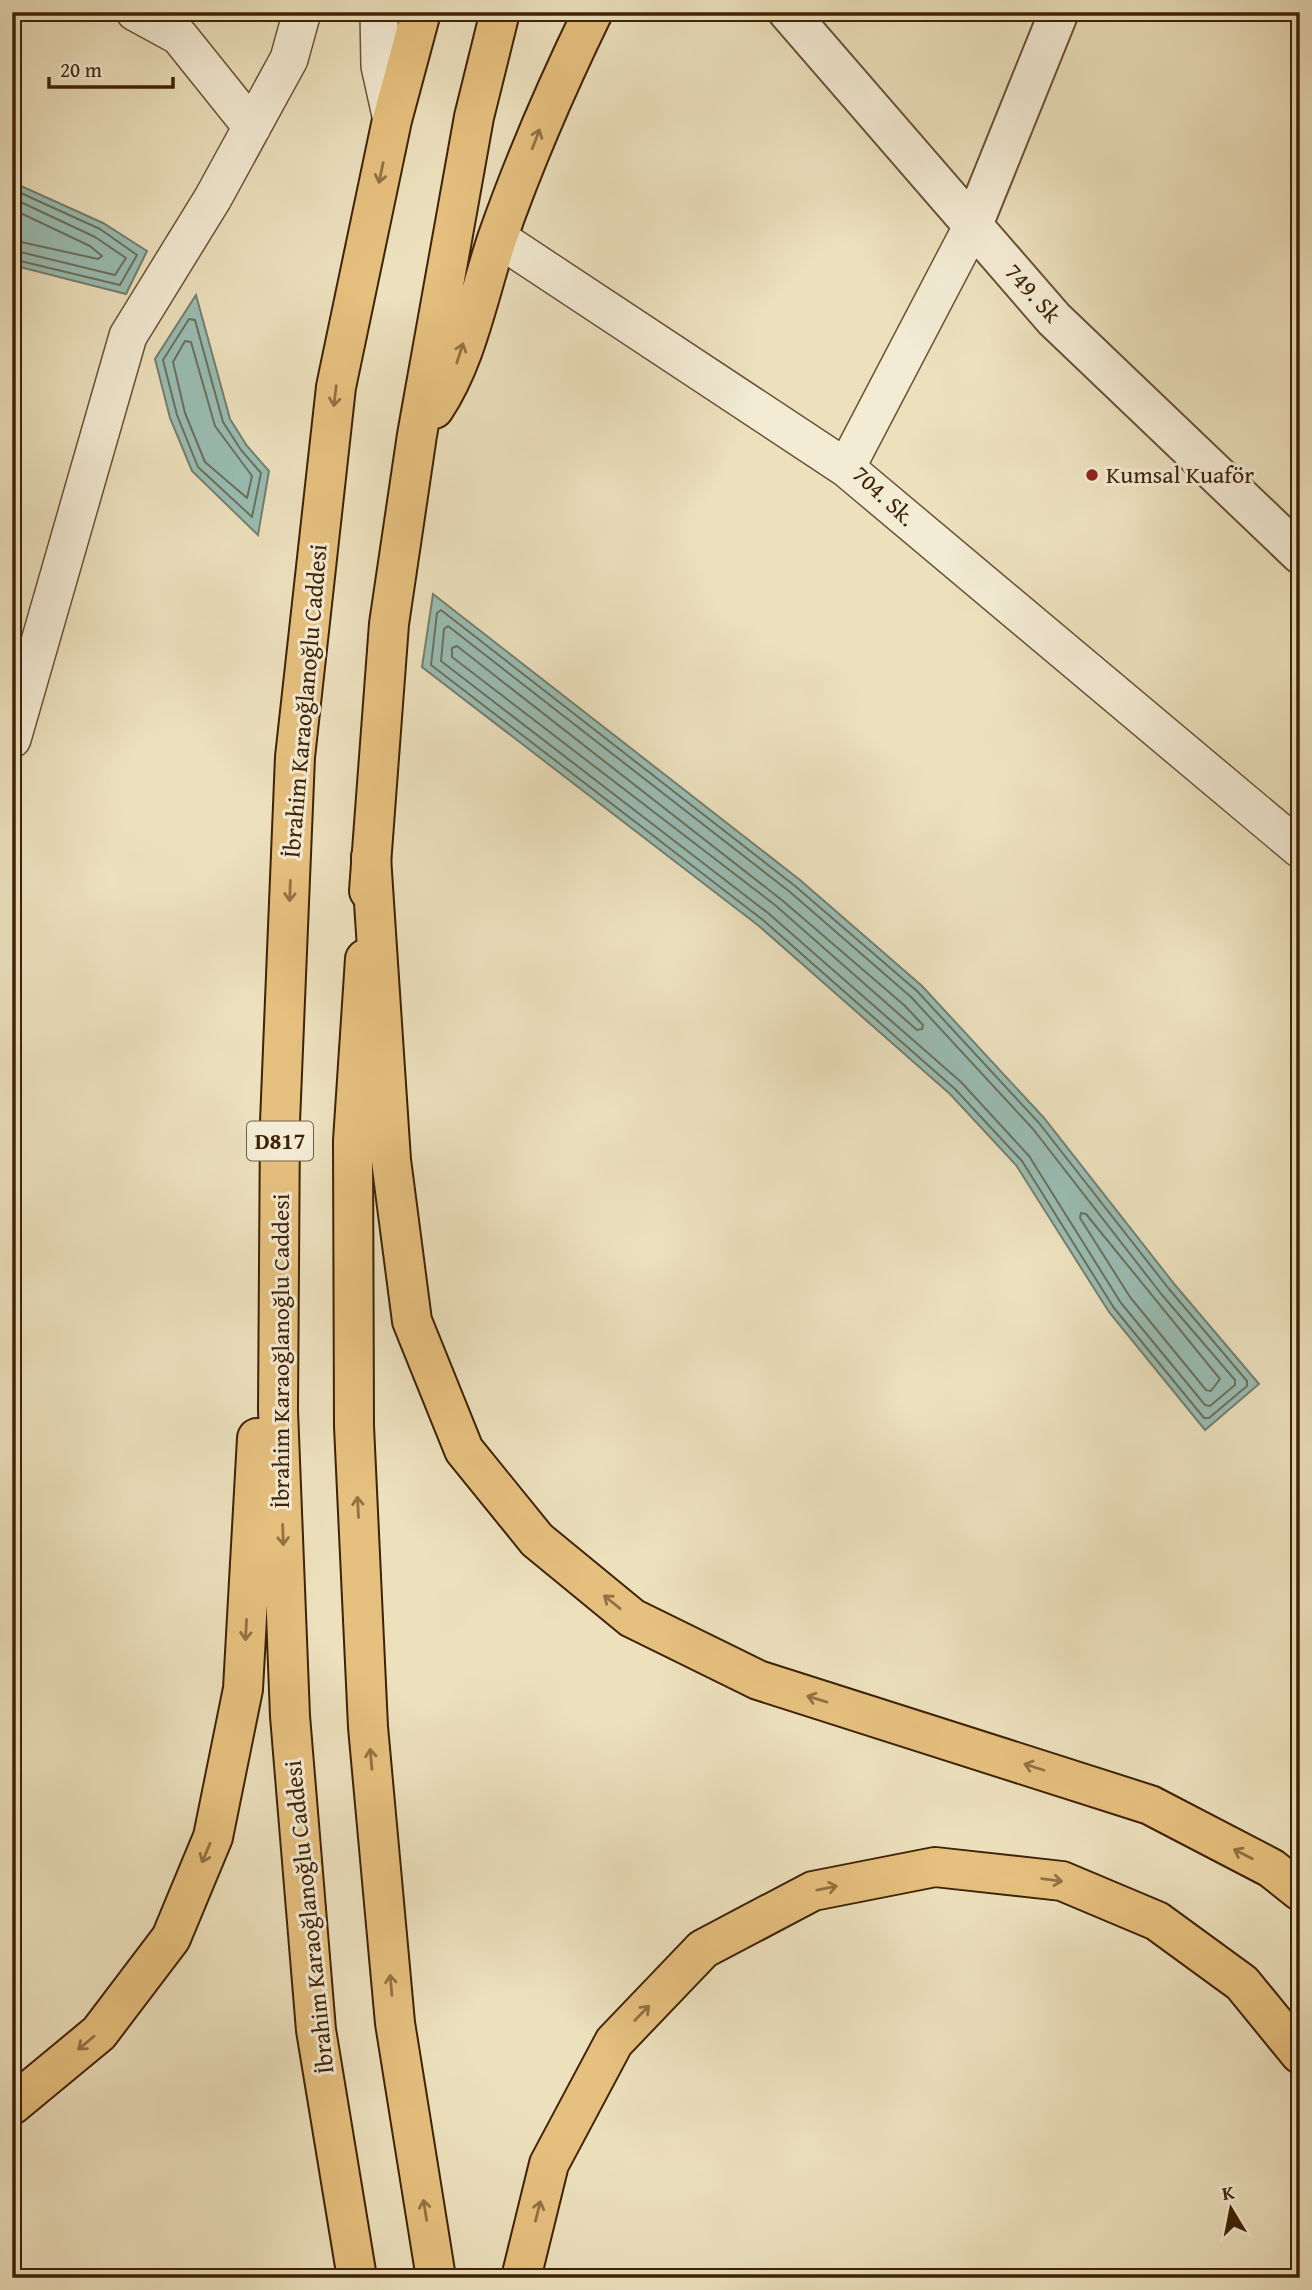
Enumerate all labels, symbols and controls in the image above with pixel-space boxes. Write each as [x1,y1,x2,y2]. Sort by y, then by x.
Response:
scale bar [49,46,173,90]
text: 20 m [60,54,102,85]
one-way arrow [530,128,543,150]
one-way arrow [373,161,387,184]
street label: 749. Sk [997,255,1070,331]
one-way arrow [455,343,467,365]
one-way arrow [328,384,341,407]
street label: 704. Sk. [845,457,924,534]
place label: Kumsal Kuaför [1106,457,1254,492]
marker: Kumsal Kuaför [1084,467,1100,483]
street label: İbrahim Karaoğlanoğlu Caddesi [273,542,336,859]
one-way arrow [283,879,296,902]
road number: D817 [247,1122,313,1160]
street label: İbrahim Karaoğlanoğlu Caddesi [263,1193,298,1508]
one-way arrow [351,1496,364,1519]
one-way arrow [276,1523,289,1546]
one-way arrow [604,1594,622,1610]
one-way arrow [240,1618,253,1641]
one-way arrow [806,1691,828,1704]
one-way arrow [364,1748,377,1771]
street label: İbrahim Karaoğlanoğlu Caddesi [275,1758,342,2075]
one-way arrow [1023,1760,1045,1772]
one-way arrow [199,1842,212,1863]
one-way arrow [1233,1846,1254,1860]
one-way arrow [1040,1874,1063,1887]
one-way arrow [815,1880,838,1894]
one-way arrow [385,1975,398,1997]
one-way arrow [633,2004,650,2021]
one-way arrow [78,2035,96,2051]
north arrow [1196,2174,1266,2244]
text: K [1220,2177,1236,2207]
one-way arrow [418,2199,431,2222]
one-way arrow [532,2201,545,2223]

